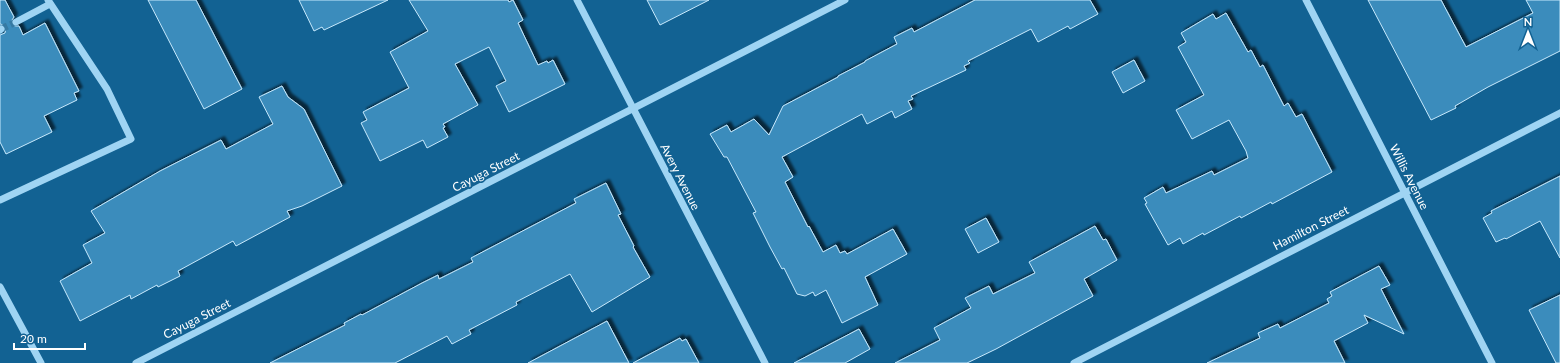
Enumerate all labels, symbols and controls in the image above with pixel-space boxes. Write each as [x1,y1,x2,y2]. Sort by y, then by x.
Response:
north arrow [1508,12,1548,52]
text: N [1524,15,1532,28]
street label: Avery Avenue [657,141,704,213]
street label: Willis Avenue [1387,142,1432,212]
street label: Cayuga Street [450,148,523,195]
street label: Hamilton Street [1270,202,1352,253]
street label: Cayuga Street [161,295,234,342]
scale bar [14,325,85,351]
text: 20 m [20,331,47,346]

